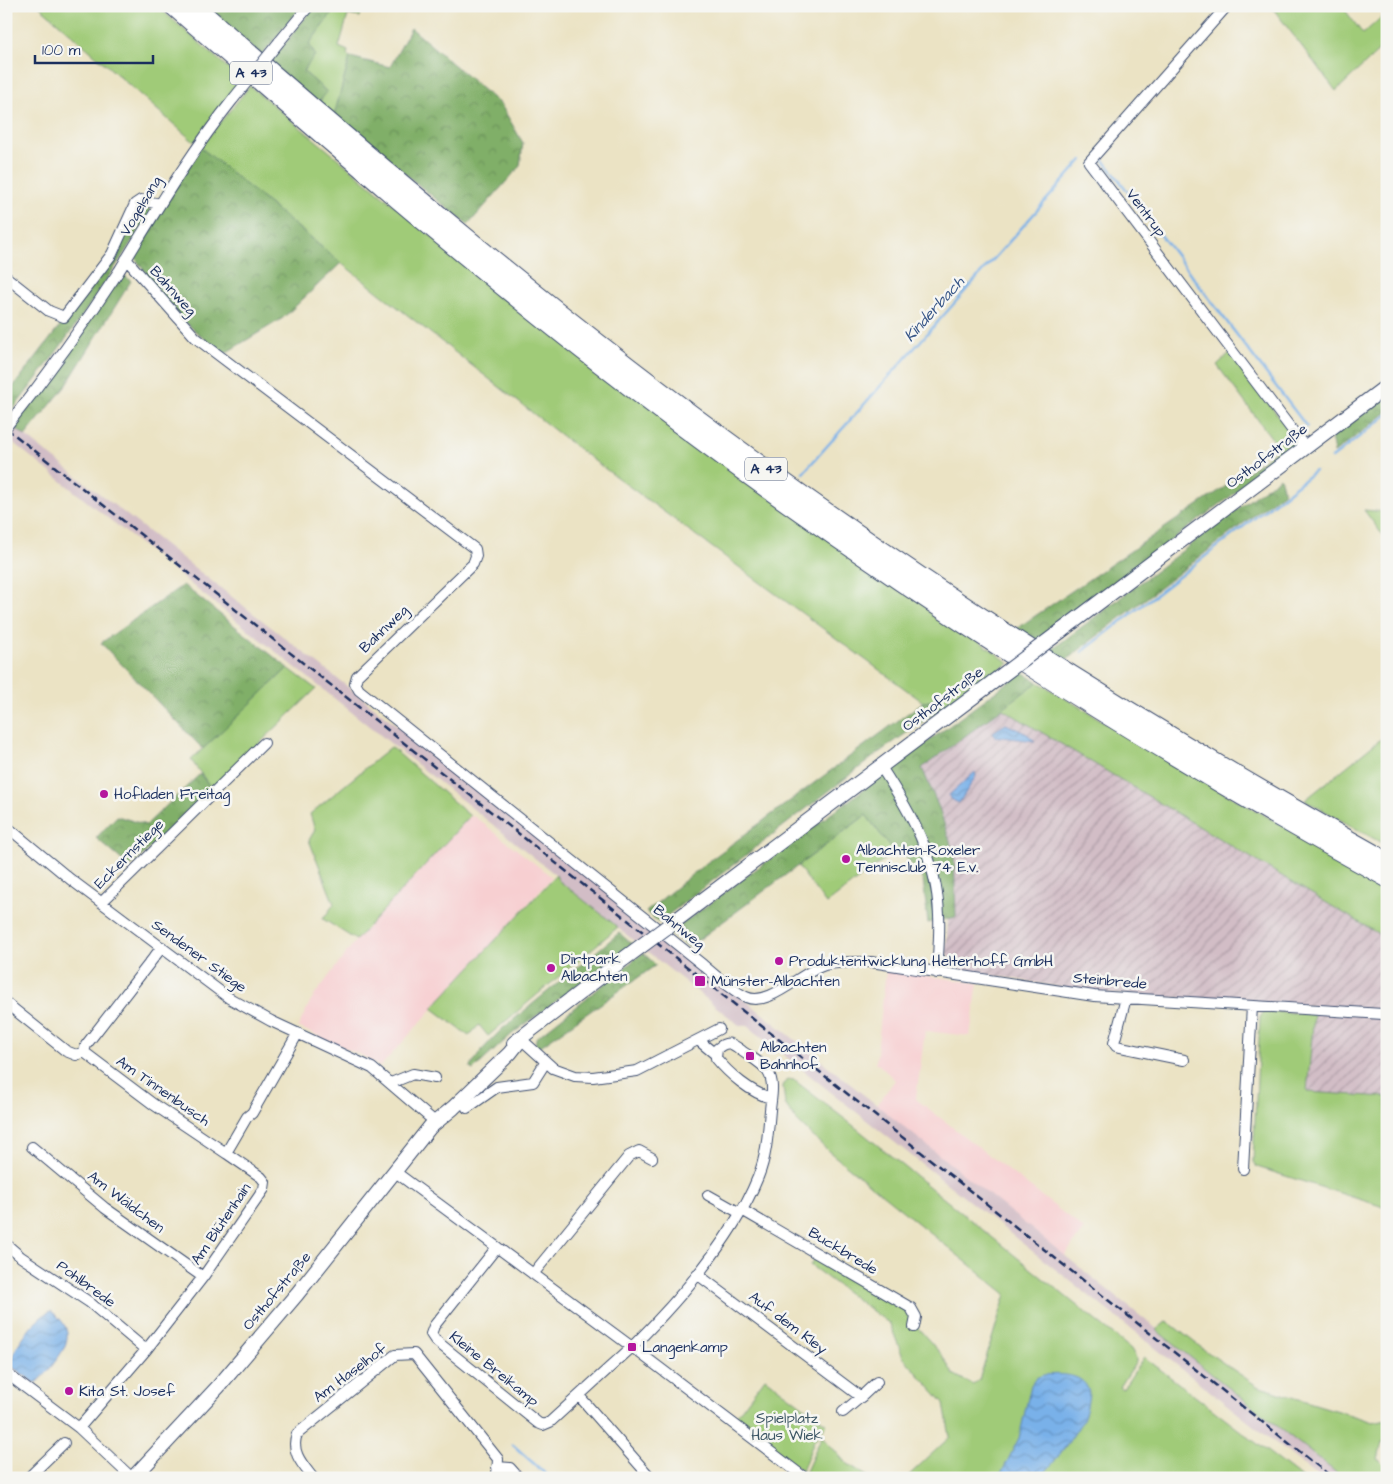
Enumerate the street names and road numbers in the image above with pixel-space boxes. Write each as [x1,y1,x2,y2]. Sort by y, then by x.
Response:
road number: A 43 [230,62,272,84]
street label: Vogelsang [115,172,168,240]
street label: Ventrup [1121,185,1171,241]
street label: Bahnweg [144,261,201,322]
street label: Osthofstraße [1222,419,1312,493]
road number: A 43 [745,458,787,480]
street label: Bahnweg [355,600,414,659]
street label: Osthofstraße [898,662,988,736]
street label: Eckernstiege [89,814,169,894]
street label: Bahnweg [648,900,710,955]
street label: Sendener Stiege [147,914,251,998]
street label: Steinbrede [1072,967,1148,995]
street label: Am Tinnenbusch [112,1051,215,1131]
street label: Am Wäldchen [83,1166,169,1238]
street label: Am Blütenhain [186,1179,256,1269]
street label: Buckbrede [804,1222,882,1280]
street label: Osthofstraße [238,1247,316,1335]
street label: Pohlbrede [52,1255,120,1313]
street label: Auf dem Kley [744,1287,832,1360]
street label: Kleine Breikamp [445,1326,543,1412]
street label: Am Haselhof [309,1338,391,1407]

